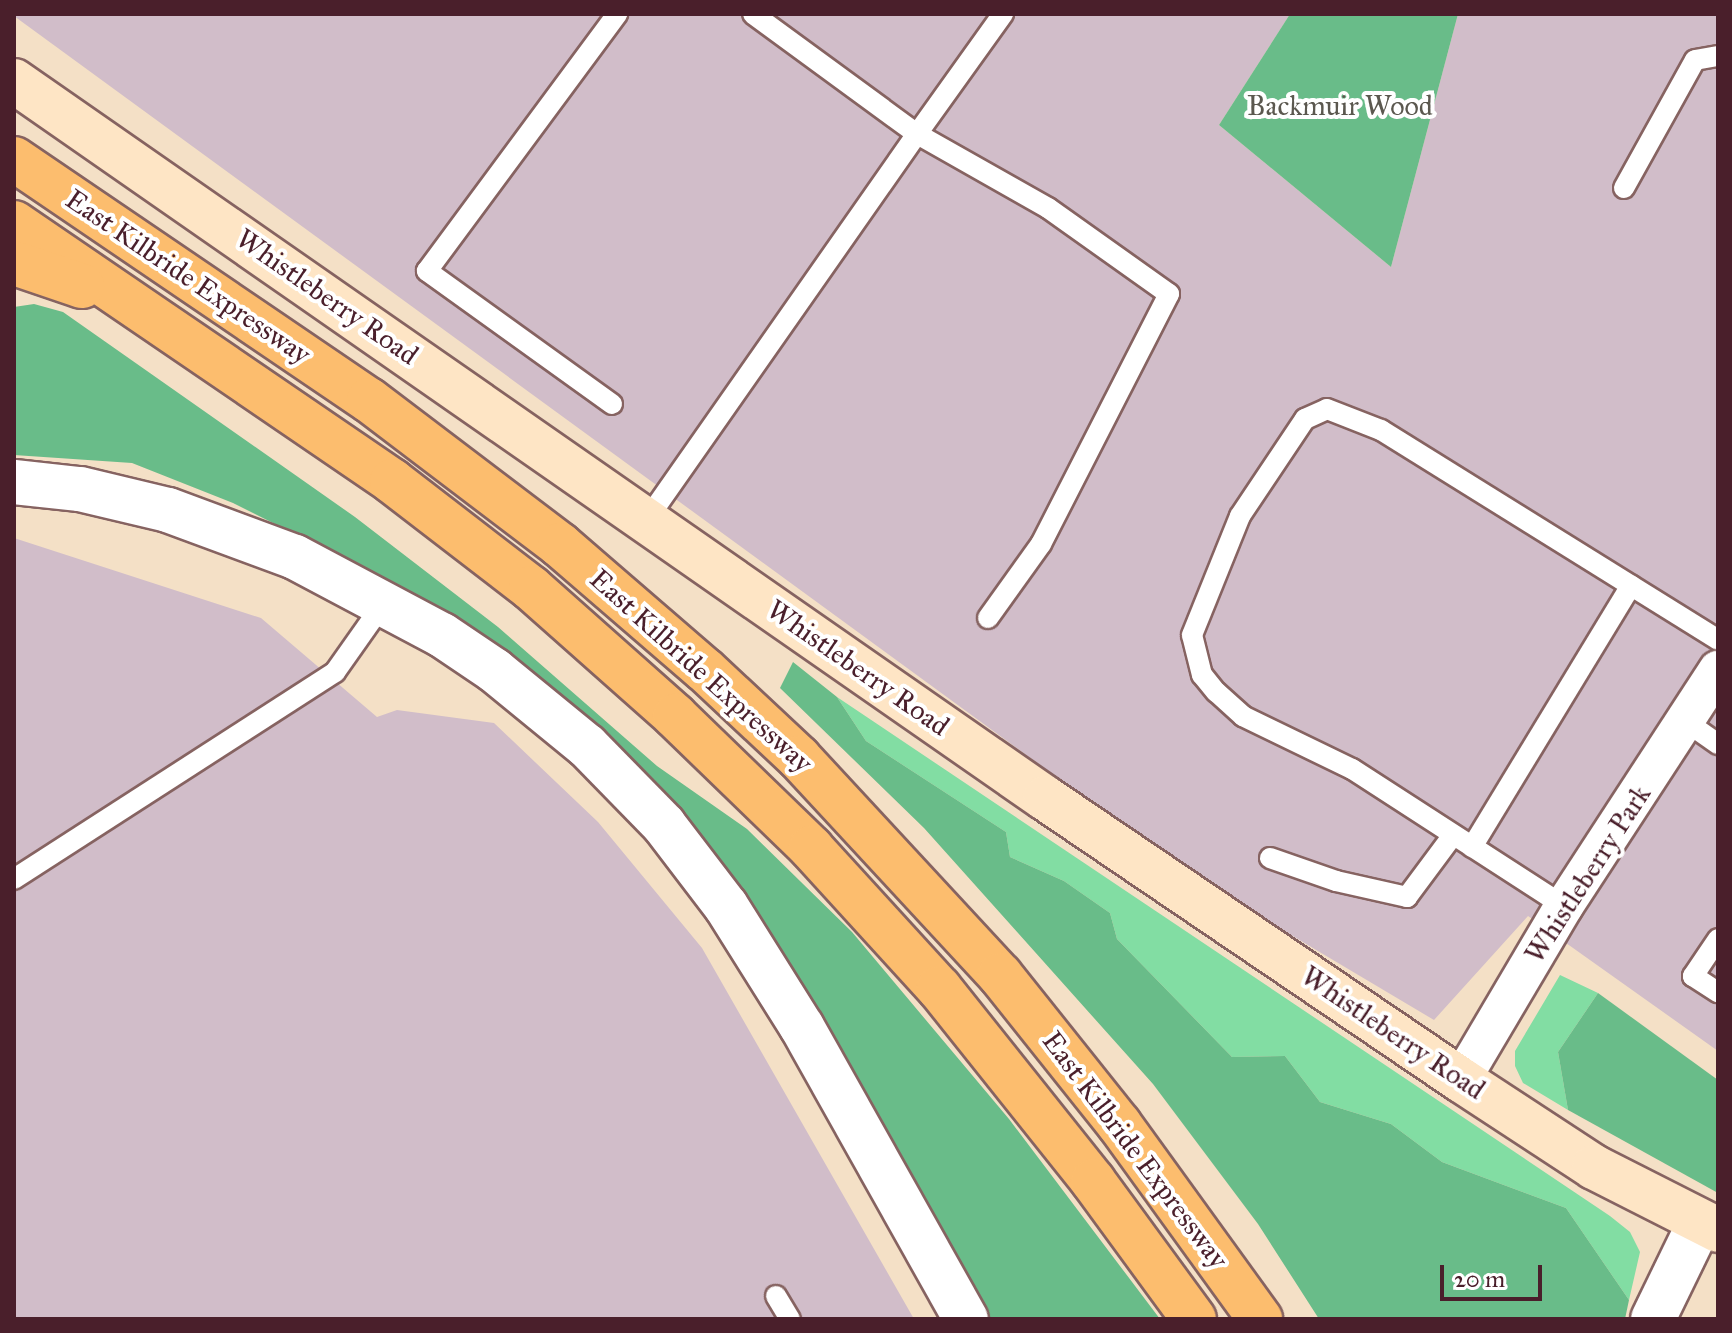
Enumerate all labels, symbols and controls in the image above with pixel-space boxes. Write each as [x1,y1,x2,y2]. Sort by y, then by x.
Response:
park label: Backmuir Wood [1247,89,1433,123]
street label: East Kilbride Expressway [59,183,317,371]
street label: Whistleberry Road [230,222,424,372]
street label: East Kilbride Expressway [583,562,819,780]
street label: Whistleberry Road [761,593,955,743]
street label: Whistleberry Park [1518,779,1658,969]
street label: Whistleberry Road [1295,959,1491,1107]
street label: East Kilbride Expressway [1035,1025,1235,1275]
scale bar [1444,1249,1546,1299]
text: 20 m [1454,1264,1505,1294]

